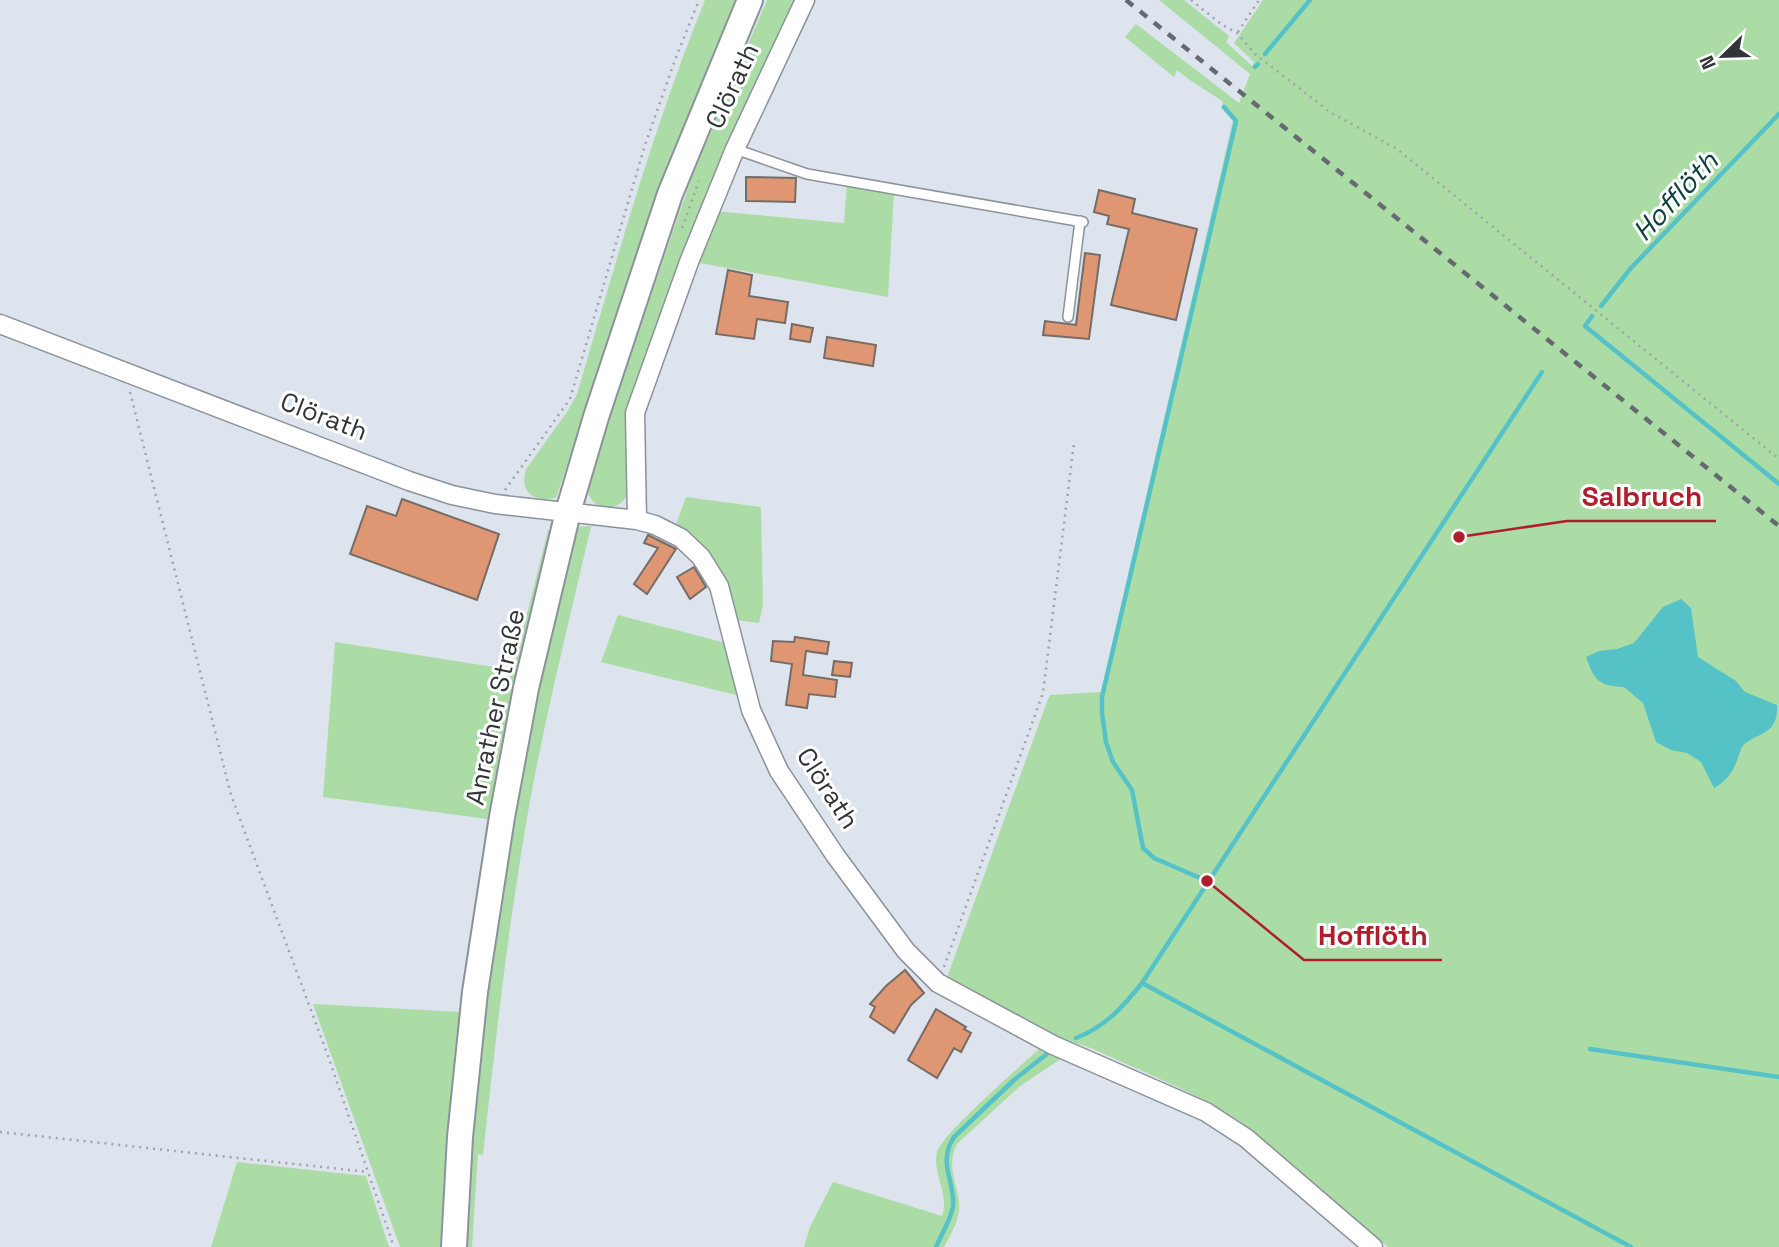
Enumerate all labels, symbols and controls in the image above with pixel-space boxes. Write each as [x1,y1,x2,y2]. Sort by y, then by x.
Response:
north arrow [1688,21,1758,91]
street label: Clörath [697,38,767,134]
text: N [1694,52,1722,73]
water label: Hofflöth [1625,143,1726,248]
street label: Clörath [276,384,372,448]
callout: Salbruch [1567,472,1716,521]
text: Salbruch [1582,478,1702,514]
street label: Anrather Straße [458,606,532,808]
street label: Clörath [789,741,867,835]
callout: Hofflöth [1304,911,1442,960]
text: Hofflöth [1318,917,1428,953]

